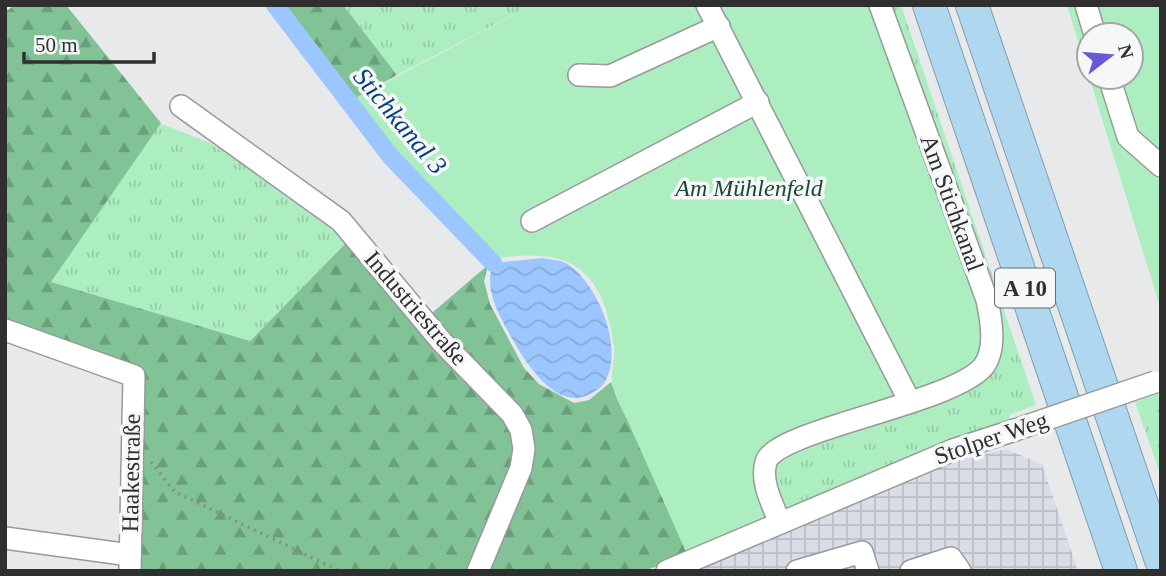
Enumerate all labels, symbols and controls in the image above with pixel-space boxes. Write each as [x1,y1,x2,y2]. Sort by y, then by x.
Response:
scale bar [24,21,154,65]
north arrow [1075,21,1145,91]
text: 50 m [35,33,78,57]
text: N [1114,42,1138,61]
water label: Stichkanal 3 [347,62,453,180]
street label: Am Stichkanal [915,131,989,275]
park label: Am Mühlenfeld [673,175,824,201]
street label: Industriestraße [359,246,473,370]
road number: A 10 [995,268,1055,308]
street label: Stolper Weg [931,406,1051,470]
street label: Haakestraße [117,413,145,533]

